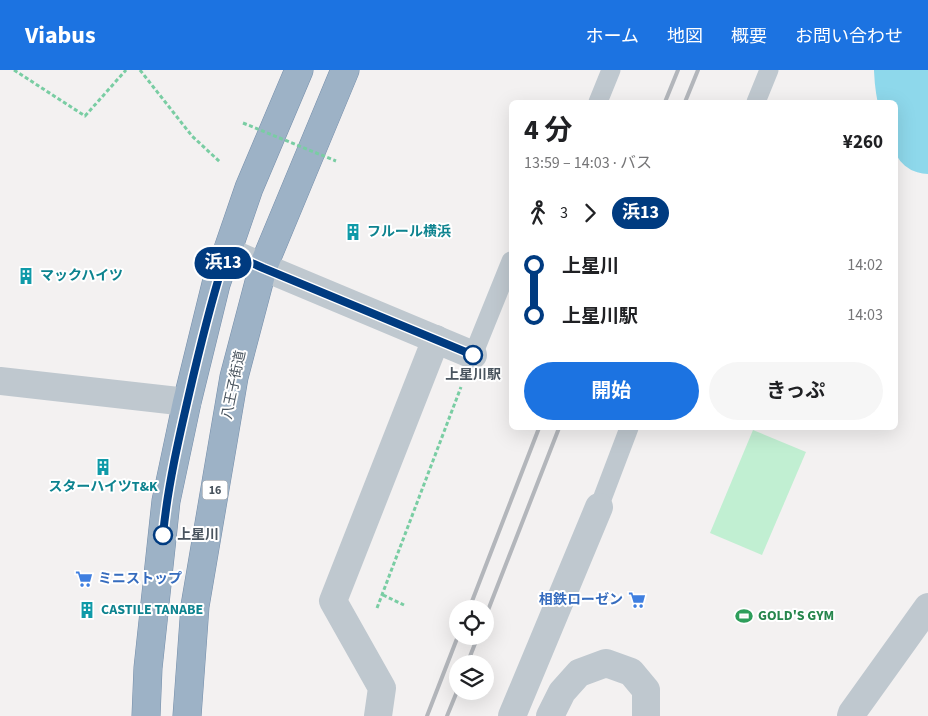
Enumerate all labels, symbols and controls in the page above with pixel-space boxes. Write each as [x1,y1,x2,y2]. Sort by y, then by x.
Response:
text: Viabus [25,18,96,53]
text: ホーム [586,24,639,49]
text: 地図 [667,24,703,49]
text: 概要 [731,24,767,49]
text: お問い合わせ [795,24,903,49]
text: 4 分 [524,110,572,150]
text: ¥260 [843,129,883,156]
text: 13:59 – 14:03 · バス [524,152,652,174]
icon: walk [524,199,552,227]
icon: forward [576,199,604,227]
text: 浜13 [622,200,659,225]
text: 3 [560,202,568,224]
building icon: フルール横浜 [343,222,363,242]
place label: フルール横浜 [367,222,451,242]
line badge: 浜13 [194,247,252,279]
text: 浜13 [204,250,242,275]
text: 上星川 [562,253,619,280]
text: 14:02 [847,254,883,276]
building icon: マックハイツ [16,266,36,286]
place label: マックハイツ [40,266,123,286]
text: 上星川駅 [562,303,638,330]
text: 14:03 [847,304,883,326]
marker: 上星川駅 [463,345,483,365]
street label: 八王子街道 [217,349,251,421]
button: 開始 [524,362,699,420]
button: きっぷ [709,362,883,420]
place label: 上星川駅 [445,365,501,385]
building icon: スターハイツT&K [93,457,113,477]
place label: スターハイツT&K [48,477,158,497]
road number: 16 [202,480,228,500]
marker: 上星川 [153,525,173,545]
place label: 上星川 [177,525,219,545]
supermarket icon: ミニストップ [74,569,94,589]
place label: ミニストップ [98,569,182,589]
place label: 相鉄ローゼン [539,590,623,610]
supermarket icon: 相鉄ローゼン [627,590,647,610]
building icon: CASTILE TANABE [77,600,97,620]
place label: CASTILE TANABE [101,600,203,620]
map controls [449,600,494,700]
button: locate [449,600,494,645]
sports icon: GOLD'S GYM [734,606,754,626]
place label: GOLD'S GYM [758,606,834,626]
button: layers [449,655,494,700]

